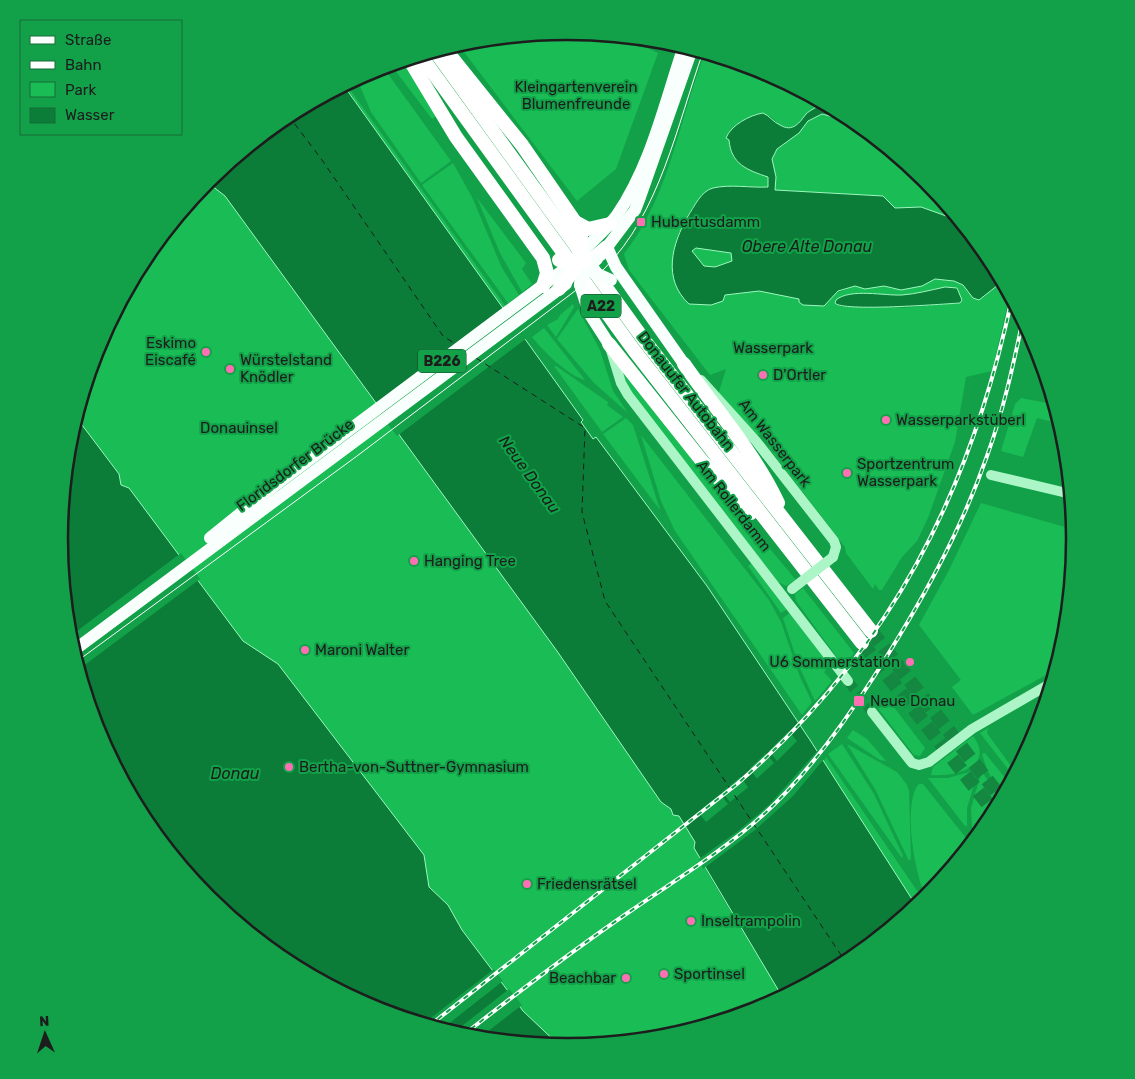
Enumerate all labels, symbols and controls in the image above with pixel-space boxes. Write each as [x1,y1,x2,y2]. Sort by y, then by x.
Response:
legend [20,20,182,135]
text: Straße [65,31,111,49]
text: Bahn [65,56,102,74]
park label: Kleingartenverein Blumenfreunde [515,78,637,113]
text: Park [65,81,96,99]
text: Wasser [65,106,115,124]
place label: Hubertusdamm [651,213,760,231]
marker: Hubertusdamm [635,216,647,228]
water label: Obere Alte Donau [742,237,873,256]
road number: A22 [581,294,621,318]
street label: Donauufer Autobahn [634,328,738,454]
place label: Eskimo Eiscafé [145,334,196,369]
park label: Wasserpark [733,339,813,357]
marker: Eskimo Eiscafé [200,346,212,358]
road number: B226 [418,350,466,372]
place label: Würstelstand Knödler [240,351,332,386]
marker: Würstelstand Knödler [224,363,236,375]
place label: D'Ortler [773,366,826,384]
marker: D'Ortler [757,369,769,381]
street label: Am Wasserpark [735,395,815,491]
place label: Wasserparkstüberl [896,411,1025,429]
marker: Wasserparkstüberl [880,414,892,426]
street label: Floridsdorfer Brücke [233,415,357,515]
park label: Donauinsel [200,419,278,437]
water label: Neue Donau [495,432,564,517]
place label: Sportzentrum Wasserpark [857,455,954,490]
street label: Am Rollerdamm [693,457,775,555]
marker: Sportzentrum Wasserpark [841,467,853,479]
place label: Hanging Tree [424,552,516,570]
marker: Hanging Tree [408,555,420,567]
place label: Maroni Walter [315,641,409,659]
marker: Maroni Walter [299,644,311,656]
place label: U6 Sommerstation [769,653,900,671]
marker: U6 Sommerstation [904,656,916,668]
place label: Neue Donau [870,692,955,710]
marker: Neue Donau [852,694,866,708]
place label: Bertha-von-Suttner-Gymnasium [299,758,529,776]
marker: Bertha-von-Suttner-Gymnasium [283,761,295,773]
water label: Donau [211,764,260,783]
place label: Friedensrätsel [537,875,637,893]
marker: Friedensrätsel [521,878,533,890]
place label: Inseltrampolin [701,912,801,930]
marker: Inseltrampolin [685,915,697,927]
place label: Sportinsel [674,965,745,983]
marker: Sportinsel [658,968,670,980]
place label: Beachbar [549,969,616,987]
marker: Beachbar [620,972,632,984]
north arrow [20,1009,70,1059]
text: N [39,1013,50,1030]

